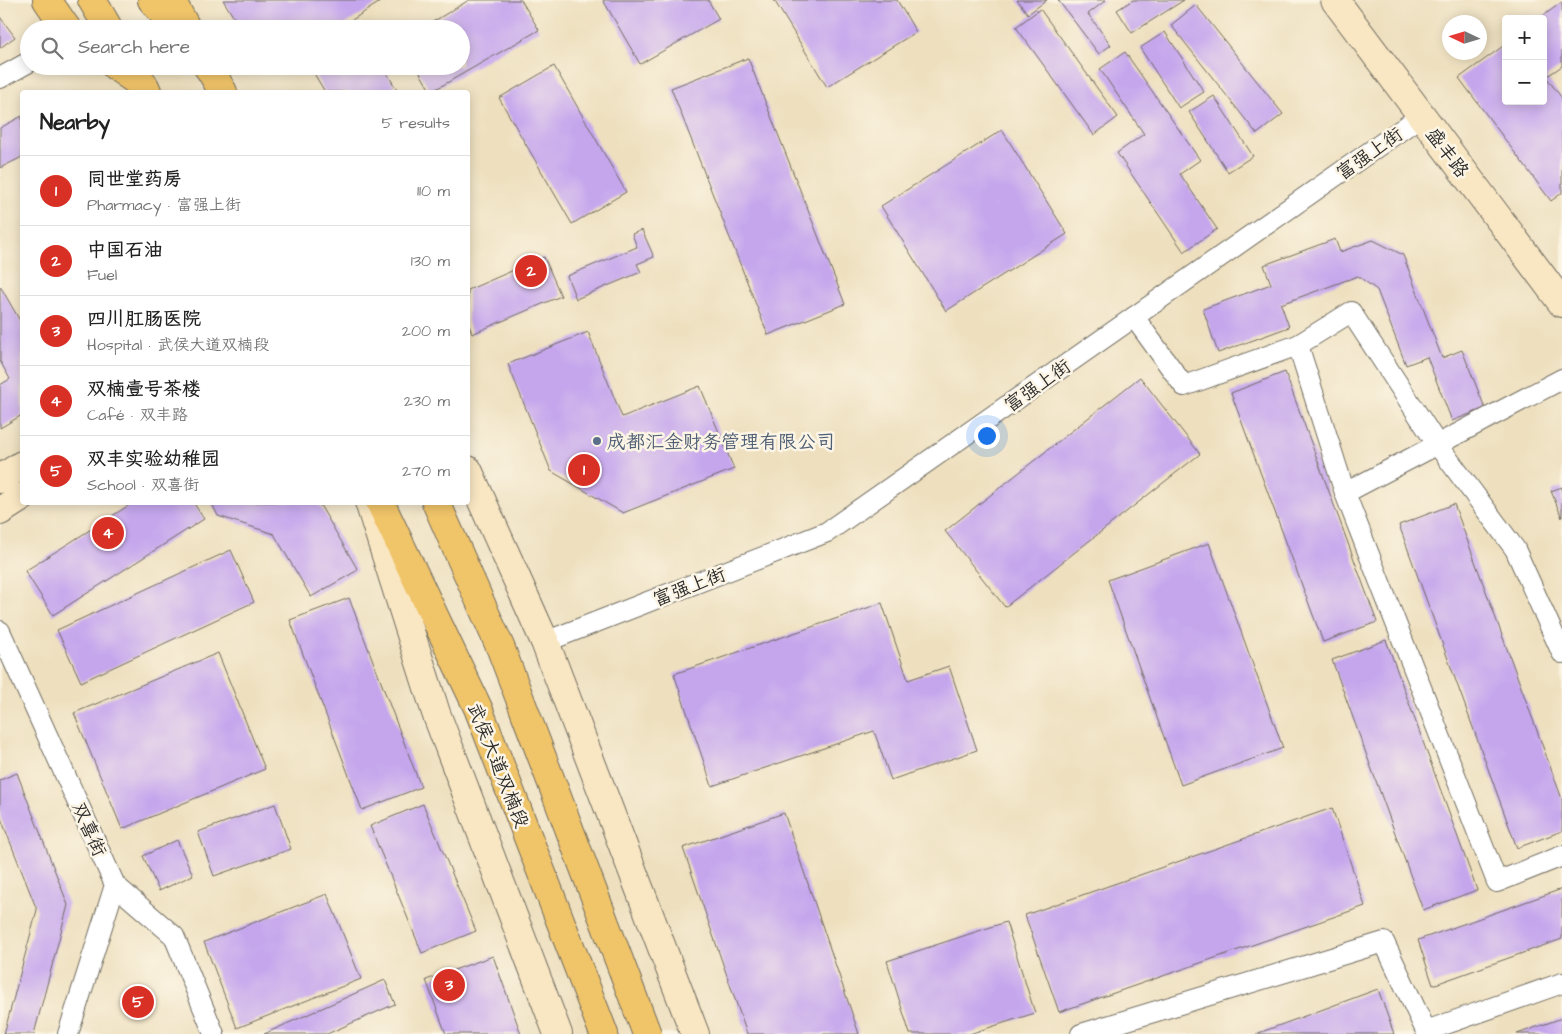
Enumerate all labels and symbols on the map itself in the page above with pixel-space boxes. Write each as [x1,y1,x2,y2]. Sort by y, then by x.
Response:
north arrow [1442,15,1487,60]
street label: 富强上街 [1331,121,1409,187]
street label: 盛丰路 [1419,122,1475,184]
pin: 2 [515,252,547,290]
street label: 富强上街 [999,353,1077,419]
your location [974,423,1000,449]
place label: 成都汇金财务管理有限公司 [607,429,835,456]
marker: 成都汇金财务管理有限公司 [591,435,603,447]
pin: 1 [568,451,600,489]
pin: 4 [92,514,124,552]
street label: 富强上街 [649,561,730,614]
street label: 武侯大道双楠段 [460,699,535,832]
street label: 双喜街 [65,798,113,861]
pin: 3 [433,966,465,1004]
pin: 5 [122,983,154,1021]

